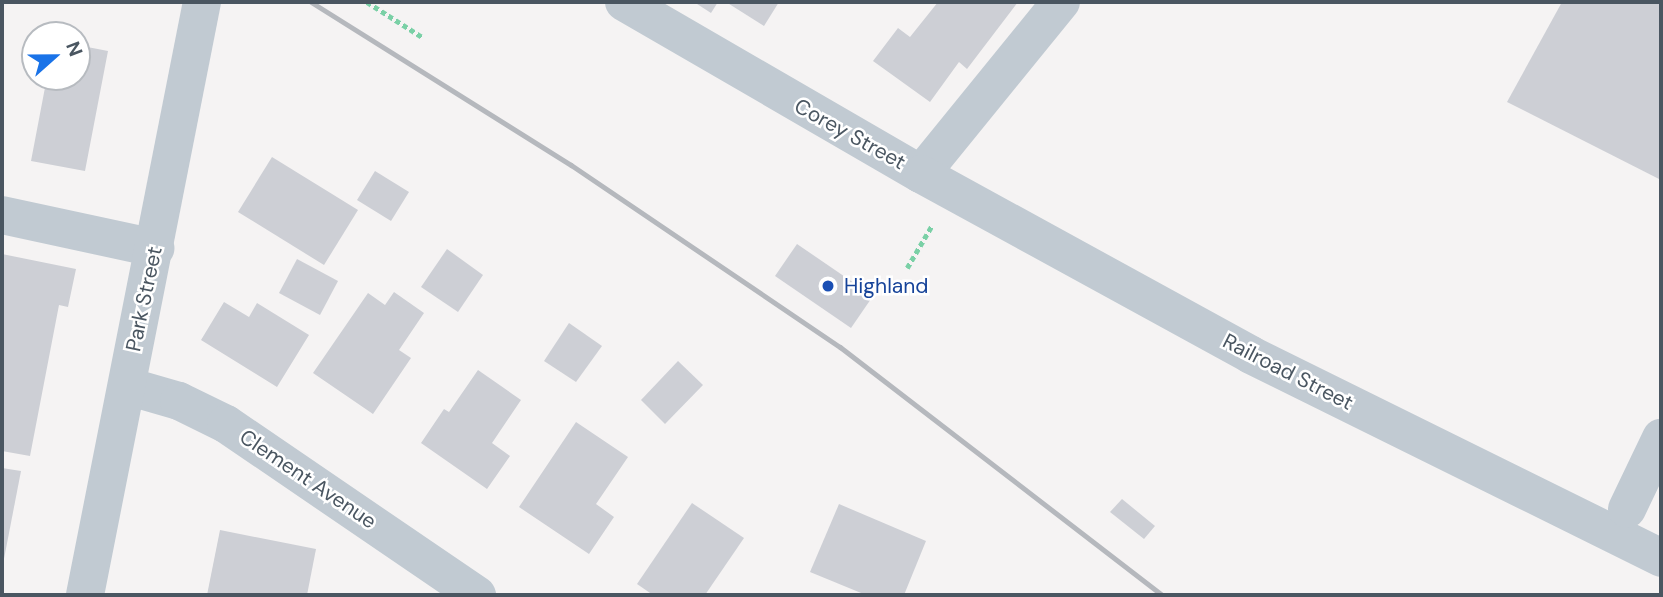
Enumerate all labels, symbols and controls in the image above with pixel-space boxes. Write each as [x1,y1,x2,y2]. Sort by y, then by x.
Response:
north arrow [21,21,91,91]
text: N [60,38,88,60]
street label: Corey Street [790,93,910,175]
street label: Park Street [121,244,167,354]
place label: Highland [844,273,928,299]
marker: Highland [818,276,838,296]
street label: Railroad Street [1219,328,1357,416]
street label: Clement Avenue [235,424,381,534]

